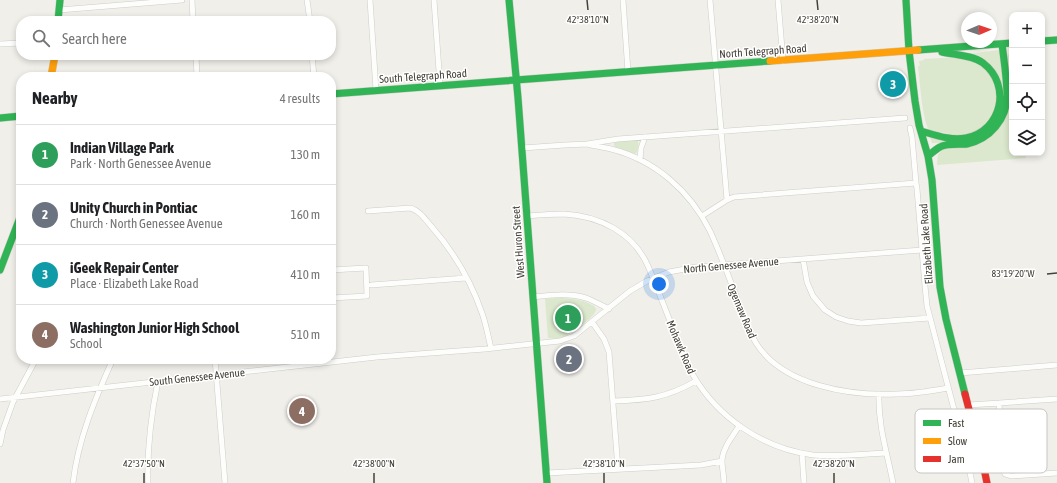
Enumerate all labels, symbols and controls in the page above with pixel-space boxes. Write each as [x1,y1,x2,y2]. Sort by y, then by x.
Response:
north arrow [961,12,997,48]
map controls [1009,12,1045,156]
button: + [1009,12,1045,48]
text: 42°38'10"N [567,14,609,25]
text: 42°38'20"N [797,14,839,25]
search box [16,16,336,60]
icon: search [30,27,52,49]
text: Search here [62,30,127,47]
street label: North Telegraph Road [719,42,807,60]
button: − [1009,48,1045,84]
street label: South Telegraph Road [379,67,467,85]
pin: 3 [880,69,906,99]
button: locate [1009,84,1045,120]
text: Nearby [32,88,78,108]
text: 4 results [280,91,320,106]
button: layers [1009,120,1045,156]
text: Indian Village Park [70,139,174,156]
text: 1 [42,147,48,162]
text: 130 m [291,147,320,162]
text: Park · North Genessee Avenue [70,156,211,171]
text: Unity Church in Pontiac [70,199,197,216]
street label: Elizabeth Lake Road [917,203,935,285]
street label: West Huron Street [509,206,527,278]
text: 2 [42,207,48,222]
text: 160 m [291,207,320,222]
text: Church · North Genessee Avenue [70,216,223,231]
street label: North Genessee Avenue [683,255,779,275]
text: iGeek Repair Center [70,259,178,276]
text: 3 [42,267,48,282]
text: 410 m [291,267,320,282]
text: 83°19'20"W [991,268,1035,279]
your location [649,274,669,294]
text: Place · Elizabeth Lake Road [70,276,199,291]
street label: Ogemaw Road [725,282,759,340]
pin: 1 [555,303,581,333]
street label: Mohawk Road [664,318,698,376]
text: Washington Junior High School [70,319,239,336]
text: 4 [42,327,48,342]
text: 510 m [291,327,320,342]
text: School [70,336,102,351]
pin: 2 [556,344,582,374]
street label: South Genessee Avenue [149,366,245,388]
pin: 4 [289,396,315,426]
legend [915,409,1047,473]
text: Fast [948,417,964,429]
text: Slow [948,435,967,447]
text: Jam [948,453,965,465]
text: 42°37'50"N [123,458,165,469]
text: 42°38'00"N [353,458,395,469]
text: 42°38'10"N [583,458,625,469]
text: 42°38'20"N [813,458,855,469]

